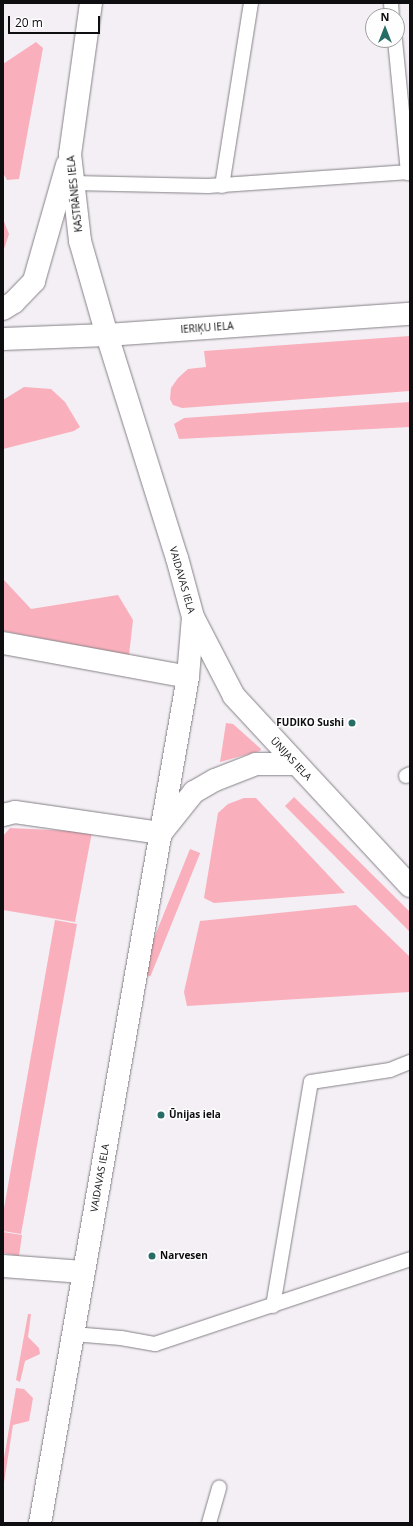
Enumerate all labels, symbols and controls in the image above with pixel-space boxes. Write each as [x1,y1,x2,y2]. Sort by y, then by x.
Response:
scale bar [10,8,102,34]
north arrow [365,8,405,48]
text: N [381,9,389,24]
text: 20 m [15,14,43,31]
street label: KASTRĀNES IELA [65,155,85,233]
street label: IERIĶU IELA [180,320,234,336]
street label: VAIDAVAS IELA [167,545,197,615]
place label: FUDIKO Sushi [276,717,344,729]
marker: FUDIKO Sushi [347,718,357,728]
street label: ŪNIJAS IELA [268,735,314,783]
place label: Ūnijas iela [169,1109,221,1121]
marker: Ūnijas iela [156,1110,166,1120]
street label: VAIDAVAS IELA [88,1143,112,1213]
place label: Narvesen [160,1250,208,1262]
marker: Narvesen [147,1251,157,1261]

